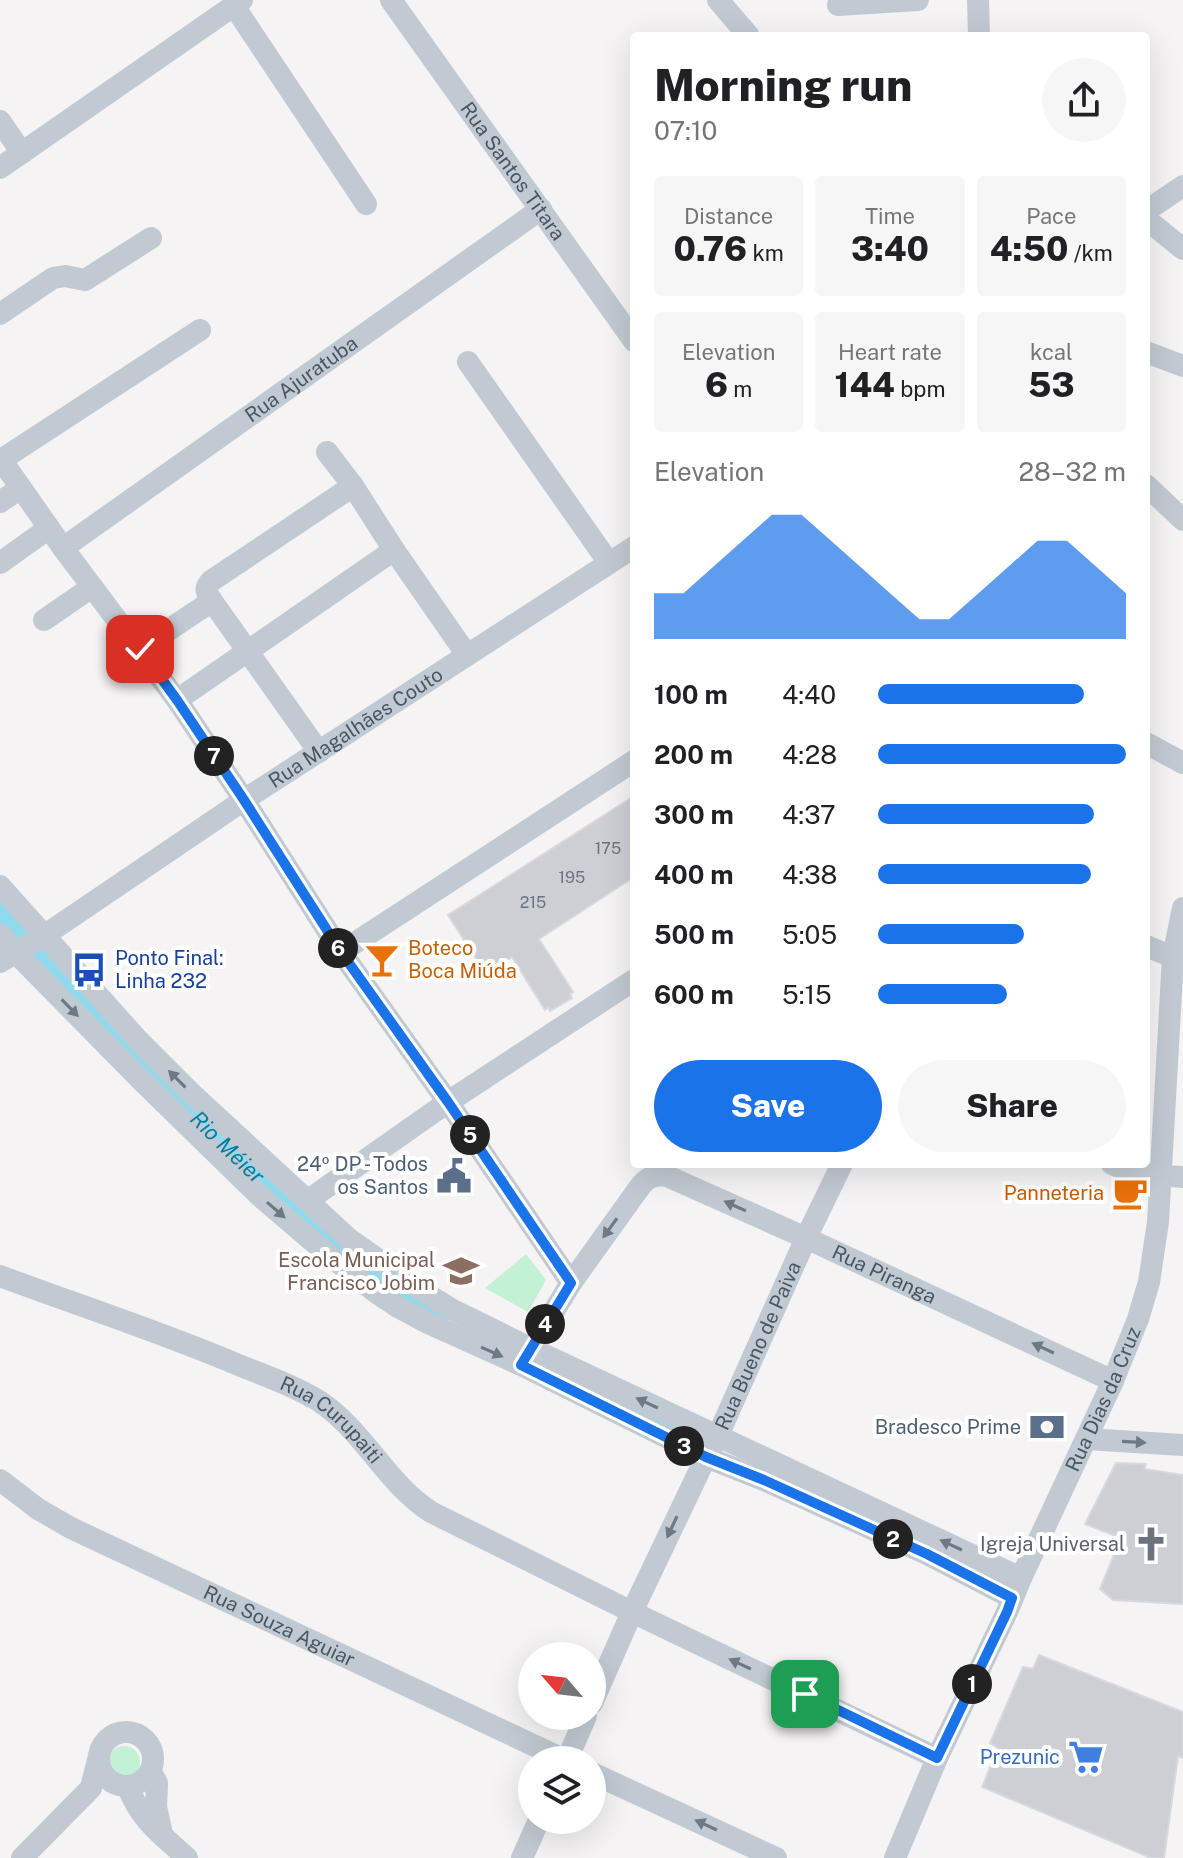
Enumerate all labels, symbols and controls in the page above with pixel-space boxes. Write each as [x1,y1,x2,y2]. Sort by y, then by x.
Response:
button: share [1042,58,1126,142]
text: Morning run [654,59,912,111]
street label: Rua Santos Titara [455,97,570,245]
text: 07:10 [654,115,717,146]
text: Distance [684,203,773,229]
text: Time [865,203,915,229]
text: Pace [1026,203,1076,229]
text: 0.76 [674,229,747,269]
text: 3:40 [851,229,929,269]
text: 4:50 [990,229,1068,269]
text: km [747,240,784,266]
text: /km [1068,240,1113,266]
street label: Rua Ajuratuba [240,331,362,427]
text: Elevation [682,339,775,365]
text: Heart rate [838,339,942,365]
text: kcal [1030,339,1073,365]
text: 6 [705,365,728,405]
text: 144 [834,365,895,405]
text: 53 [1028,365,1075,405]
text: m [728,376,752,402]
text: bpm [895,376,945,402]
text: Elevation [654,456,764,487]
text: 28–32 m [1019,456,1126,487]
pin [106,615,174,683]
icon: check [118,627,162,671]
street label: Rua Magalhães Couto [264,662,447,793]
text: 100 m [654,679,728,710]
text: 4:40 [782,679,836,710]
pin: 7 [194,736,234,776]
text: 200 m [654,739,733,770]
text: 4:28 [782,739,837,770]
text: 7 [207,743,221,769]
text: 300 m [654,799,734,830]
text: 4:37 [782,799,836,830]
house number: 175 [595,839,621,858]
text: 400 m [654,859,734,890]
text: 4:38 [782,859,837,890]
house number: 195 [559,868,585,887]
house number: 215 [520,893,546,912]
text: 500 m [654,919,734,950]
text: 5:05 [782,919,837,950]
pin: 6 [318,928,358,968]
text: 6 [331,935,345,961]
place label: Boteco Boca Miúda [408,936,517,983]
bar icon: Boteco Boca Miúda [363,941,401,979]
place label: Ponto Final: Linha 232 [115,946,224,993]
bus stop icon: Ponto Final: Linha 232 [70,951,108,989]
text: 600 m [654,979,734,1010]
text: 5:15 [782,979,832,1010]
one-way arrow [60,998,79,1017]
button: Save [654,1060,882,1152]
button: Share [898,1060,1126,1152]
one-way arrow [168,1070,186,1089]
water label: Rio Méier [185,1105,271,1189]
pin: 5 [450,1115,490,1155]
text: 5 [463,1122,477,1148]
place label: 24º DP - Todos os Santos [297,1152,428,1199]
public building icon: 24º DP - Todos os Santos [435,1157,473,1195]
cafe icon: Panneteria [1111,1174,1149,1212]
place label: Panneteria [1004,1181,1104,1205]
one-way arrow [723,1200,747,1213]
one-way arrow [265,1201,285,1218]
one-way arrow [602,1217,618,1239]
street label: Rua Piranga [828,1240,940,1309]
place label: Escola Municipal Francisco Jobim [278,1248,435,1295]
school or university icon: Escola Municipal Francisco Jobim [442,1252,480,1290]
street label: Rua Bueno de Paiva [710,1258,806,1434]
pin: 4 [525,1304,565,1344]
text: 4 [538,1311,552,1337]
street label: Rua Dias da Cruz [1060,1323,1146,1475]
one-way arrow [1031,1341,1054,1355]
one-way arrow [480,1345,503,1358]
street label: Rua Curupaiti [277,1371,387,1468]
one-way arrow [635,1396,658,1409]
bank icon: Bradesco Prime [1028,1408,1066,1446]
place label: Bradesco Prime [875,1415,1021,1439]
pin: 3 [664,1426,704,1466]
text: 3 [677,1433,691,1459]
one-way arrow [1122,1436,1147,1449]
one-way arrow [665,1515,679,1539]
pin: 2 [873,1519,913,1559]
church icon: Igreja Universal [1132,1525,1170,1563]
text: 2 [886,1526,900,1552]
place label: Igreja Universal [980,1532,1125,1556]
one-way arrow [939,1538,962,1552]
street label: Rua Souza Aguiar [200,1580,359,1672]
north arrow [518,1642,606,1730]
map controls [518,1642,606,1834]
one-way arrow [729,1657,752,1671]
pin [771,1660,839,1728]
pin: 1 [952,1664,992,1704]
text: 1 [967,1671,977,1697]
icon: arrive [783,1672,827,1716]
supermarket icon: Prezunic [1067,1738,1105,1776]
place label: Prezunic [980,1745,1060,1769]
button: layers [518,1746,606,1834]
one-way arrow [694,1818,717,1832]

